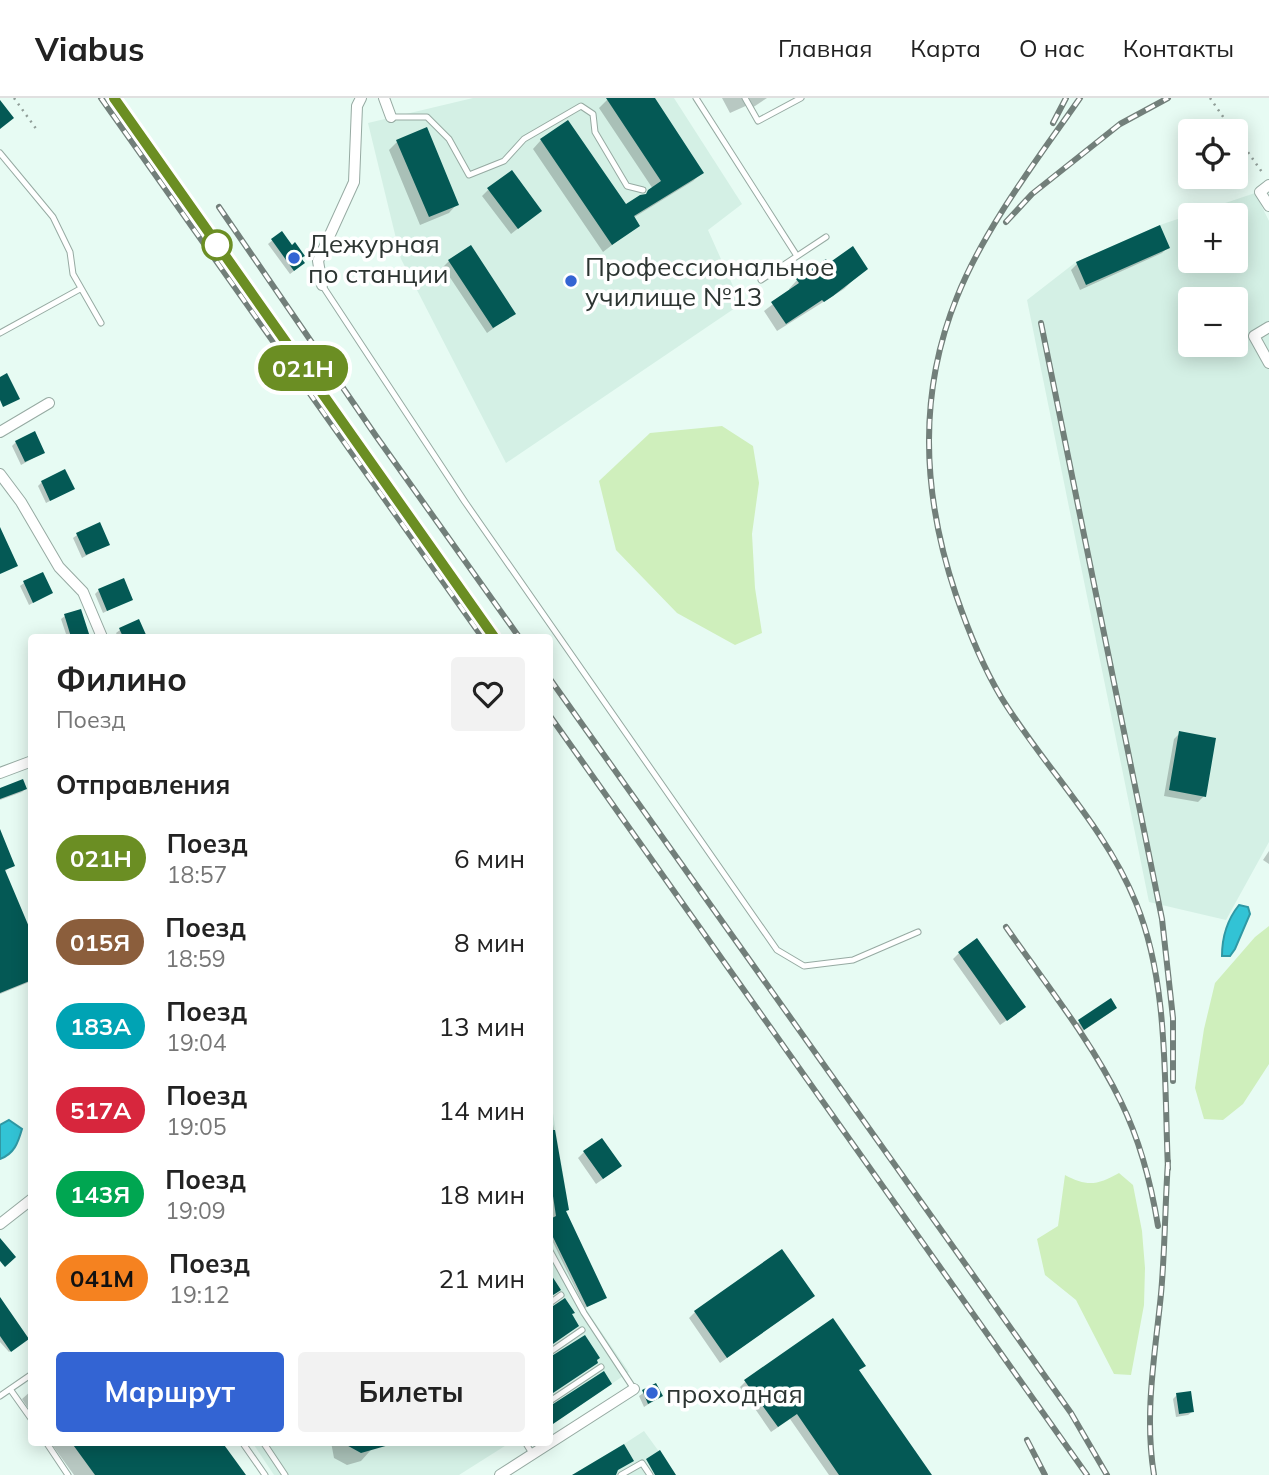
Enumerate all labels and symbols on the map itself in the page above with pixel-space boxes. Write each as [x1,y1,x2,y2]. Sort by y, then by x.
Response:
place label: Дежурная по станции [308,227,449,290]
unlabelled marker [202,230,232,260]
marker: Дежурная по станции [286,250,302,266]
place label: Профессиональное училище №13 [585,250,834,313]
marker: Профессиональное училище №13 [563,273,579,289]
line badge: 021Н [254,345,352,391]
place label: проходная [666,1377,803,1410]
marker: проходная [644,1385,660,1401]

